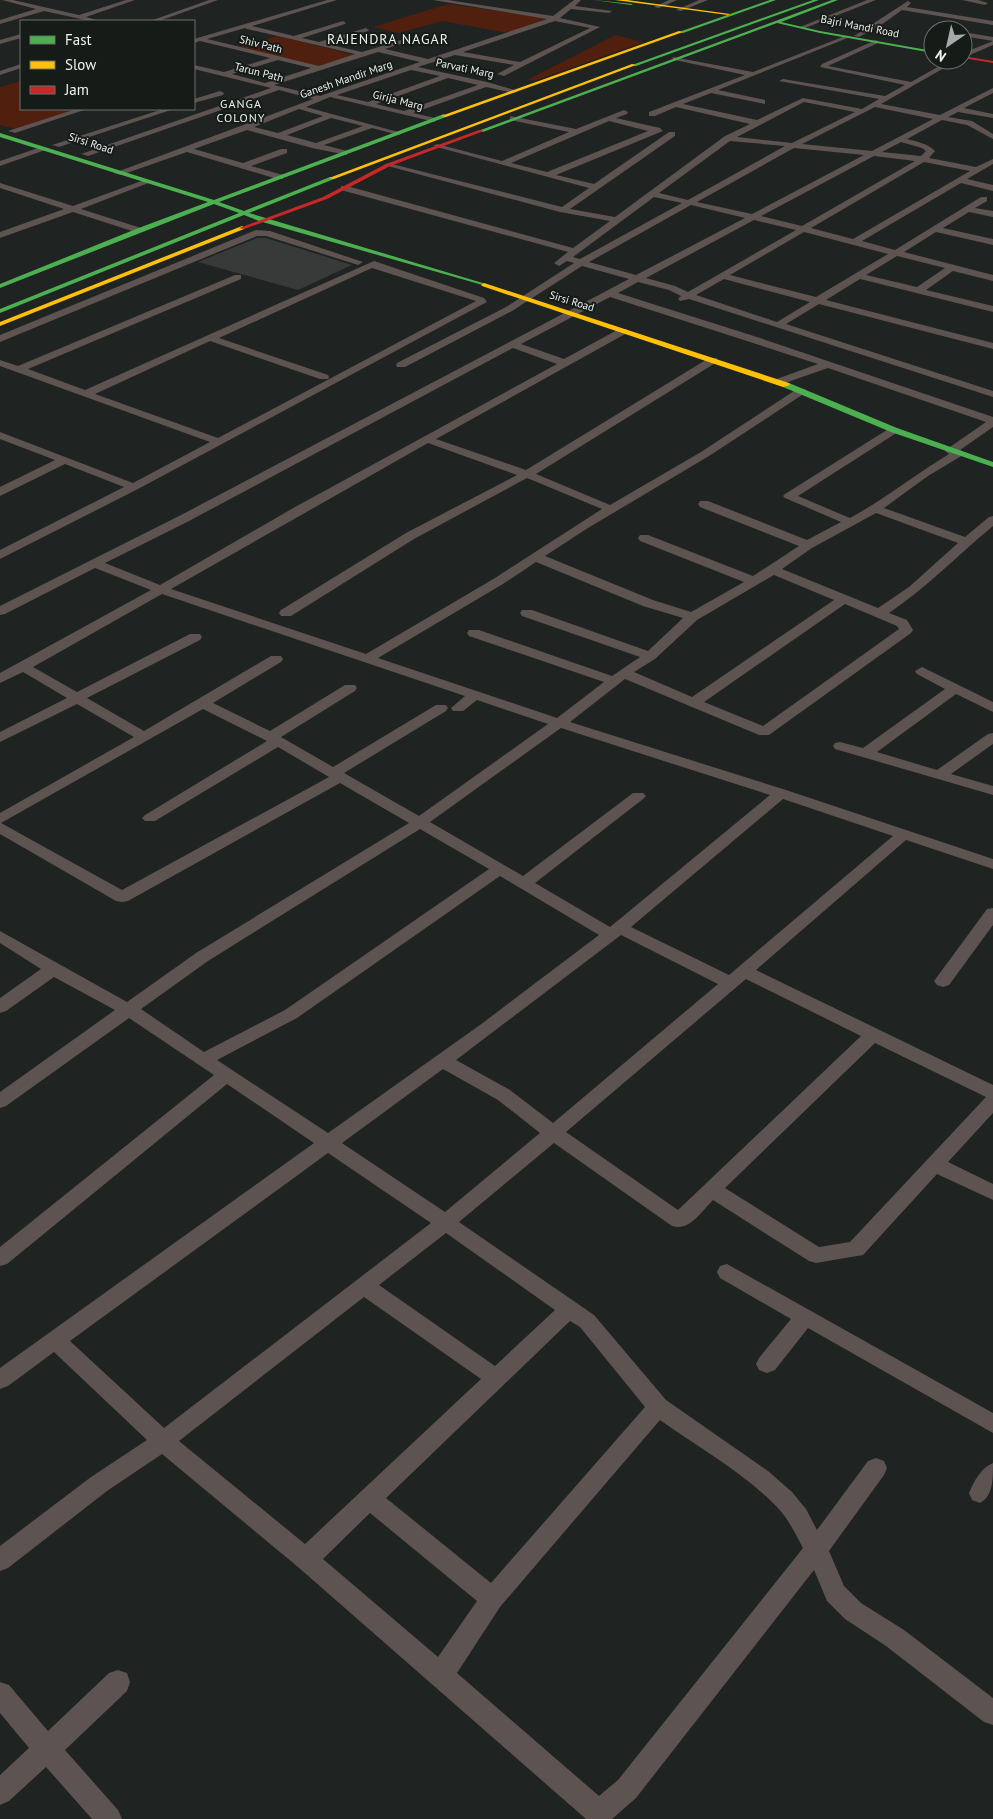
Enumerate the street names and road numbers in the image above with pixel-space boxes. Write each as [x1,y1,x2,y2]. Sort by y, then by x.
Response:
street label: Bajri Mandi Road [820,12,901,40]
street label: Shiv Path [238,32,284,56]
street label: Parvati Marg [435,55,495,81]
street label: Ganesh Mandir Marg [298,57,394,101]
street label: Tarun Path [233,59,285,85]
street label: Girija Marg [371,87,425,113]
street label: Sirsi Road [67,129,115,157]
street label: Sirsi Road [548,288,596,314]

